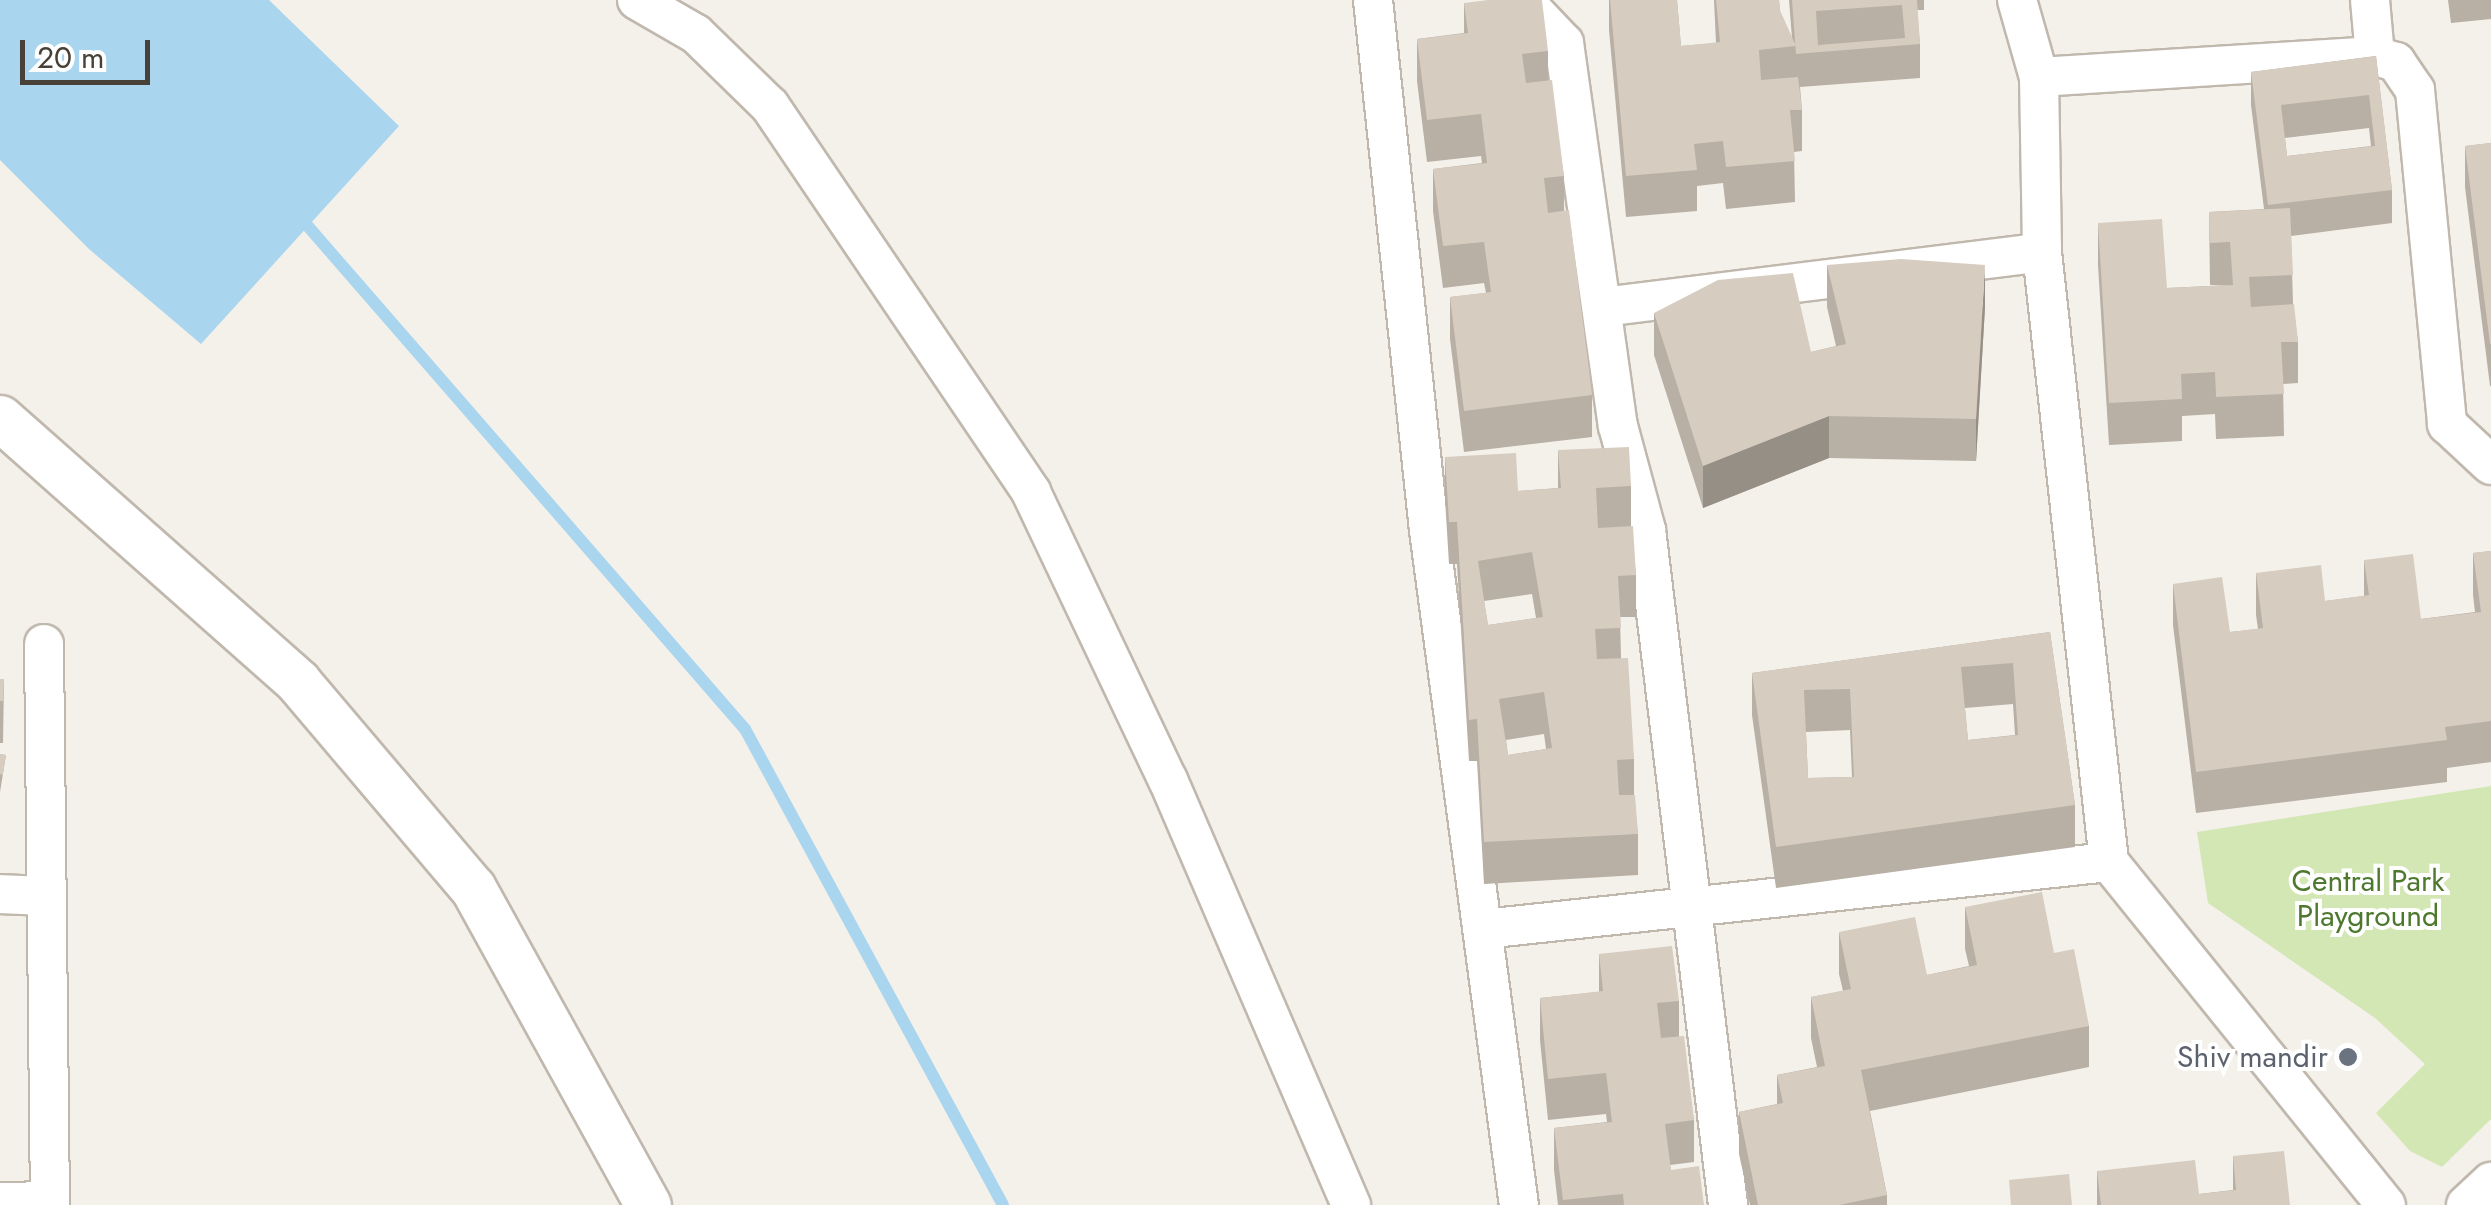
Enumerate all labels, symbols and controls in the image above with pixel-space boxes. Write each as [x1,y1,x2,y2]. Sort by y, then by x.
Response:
scale bar [25,20,155,82]
text: 20 m [37,36,104,79]
park label: Central Park Playground [2291,863,2445,934]
place label: Shiv mandir [2177,1039,2328,1075]
marker: Shiv mandir [2337,1046,2359,1068]

